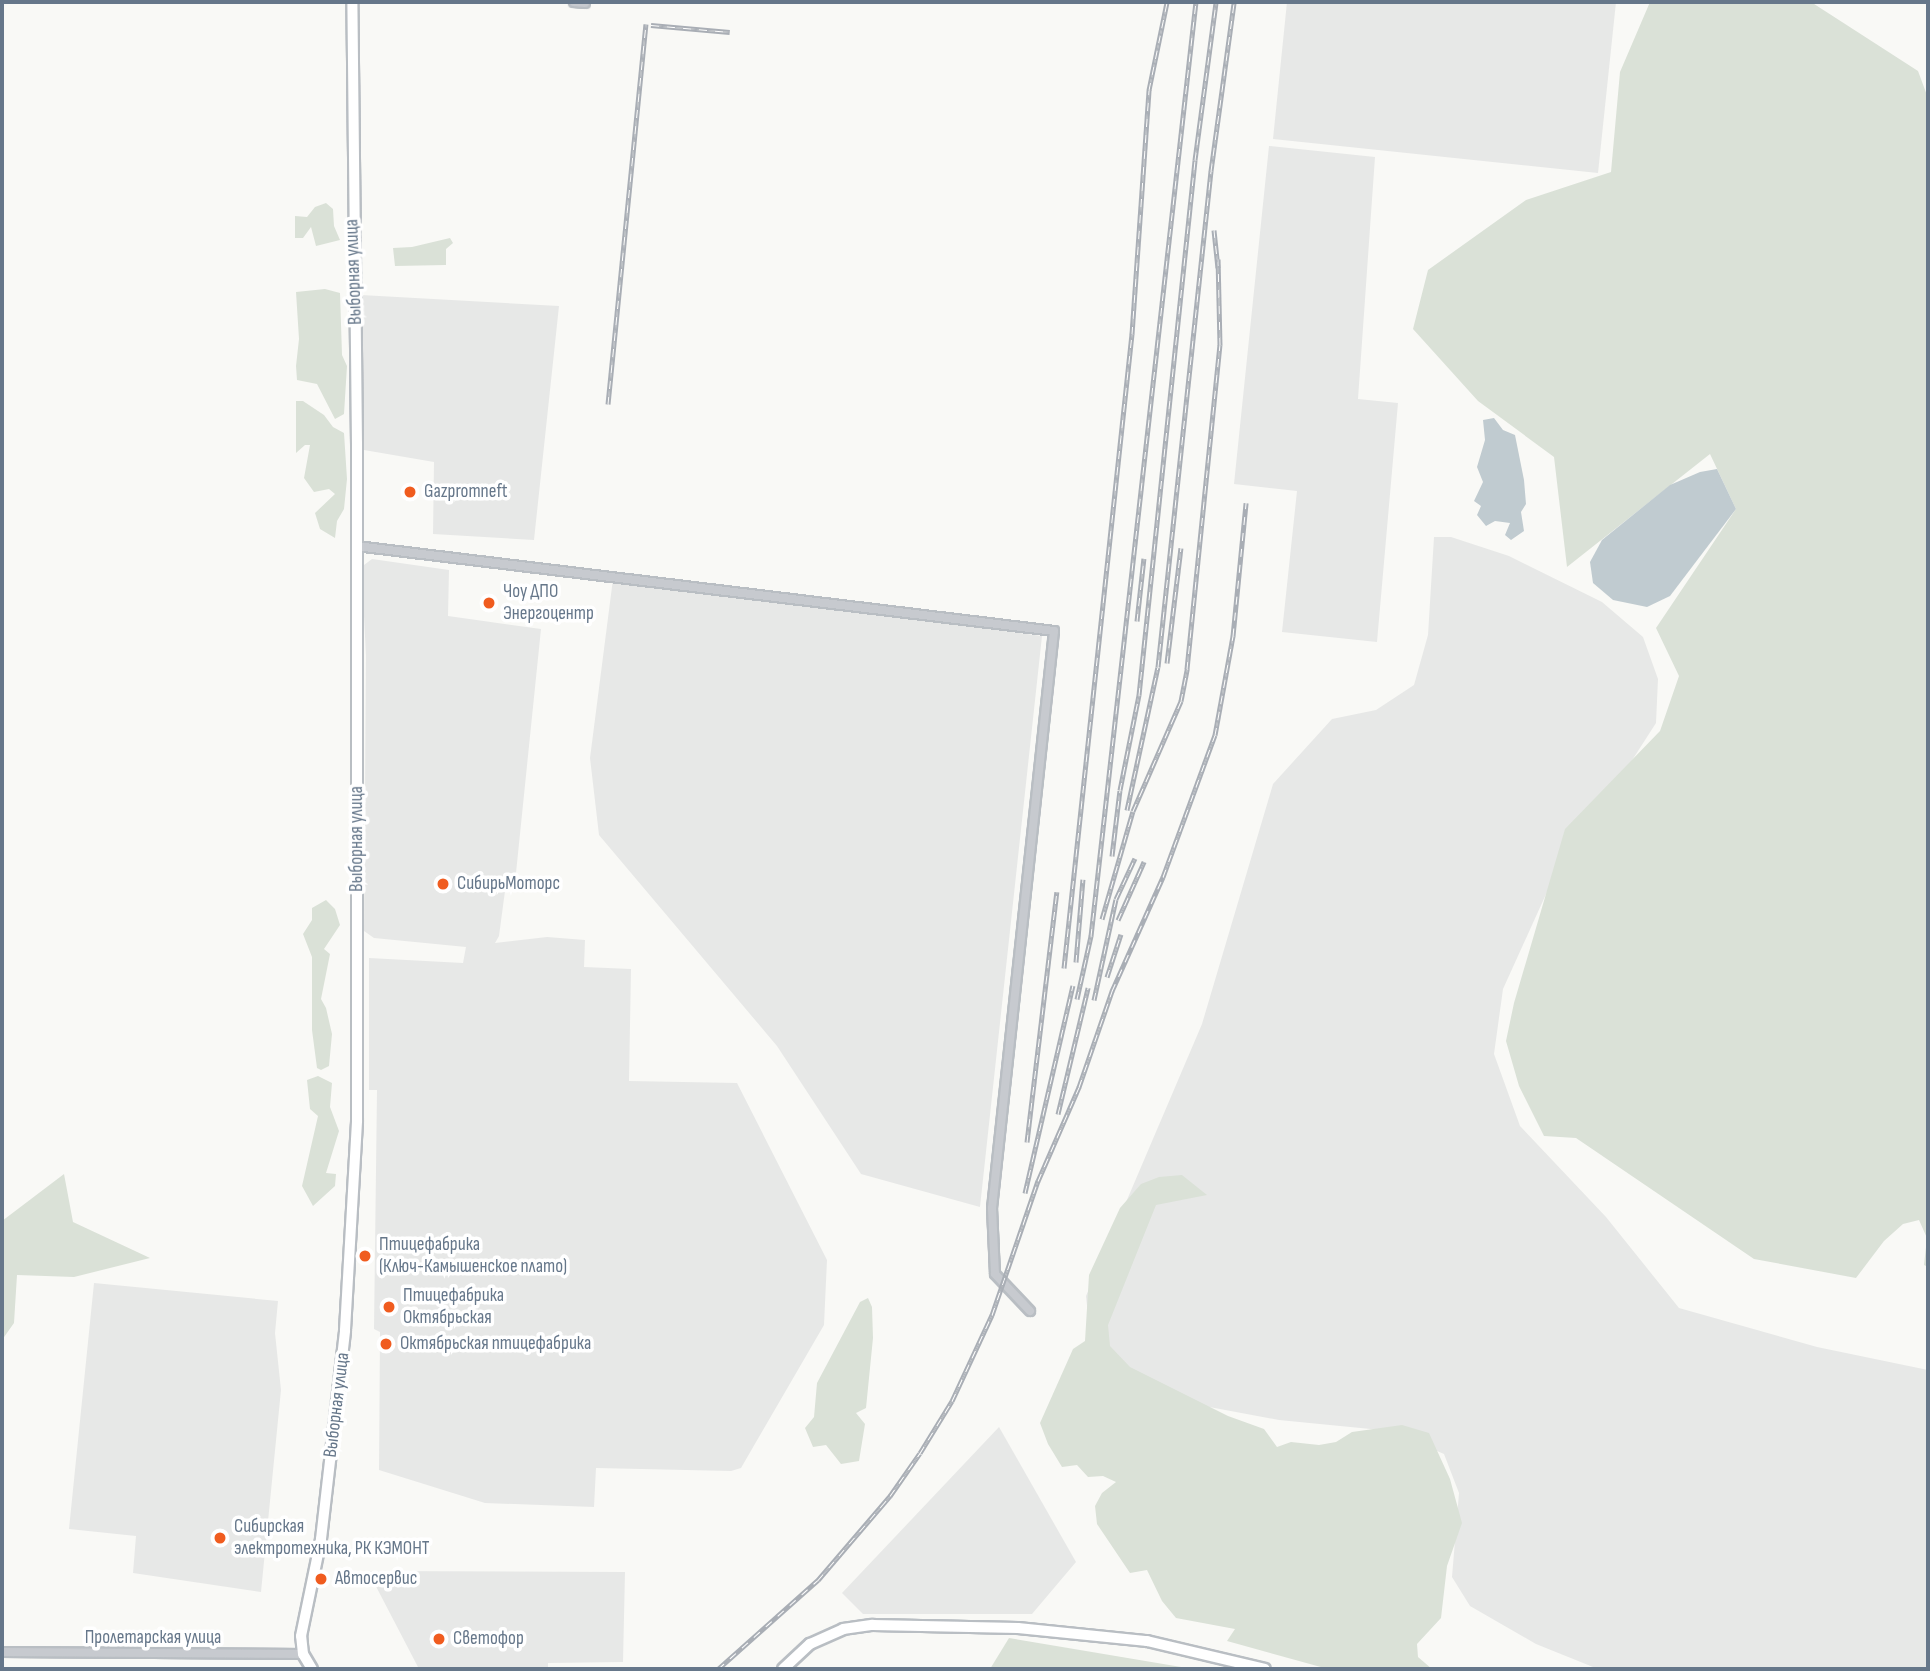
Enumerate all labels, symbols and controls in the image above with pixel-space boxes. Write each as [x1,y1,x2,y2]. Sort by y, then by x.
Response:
street label: Выборная улица [341,219,367,325]
place label: Gazpromneft [424,481,508,503]
marker: Gazpromneft [402,484,418,500]
place label: Чоу ДПО Энергоцентр [503,581,594,625]
marker: Чоу ДПО Энергоцентр [481,595,497,611]
street label: Выборная улица [346,786,368,892]
place label: СибирьМоторс [457,873,560,895]
marker: СибирьМоторс [435,876,451,892]
place label: Птицефабрика (Ключ-Камышенское плато) [379,1234,567,1278]
marker: Птицефабрика (Ключ-Камышенское плато) [357,1248,373,1264]
place label: Птицефабрика Октябрьская [403,1285,504,1329]
marker: Птицефабрика Октябрьская [381,1299,397,1315]
place label: Октябрьская птицефабрика [400,1333,591,1355]
marker: Октябрьская птицефабрика [378,1336,394,1352]
street label: Выборная улица [319,1351,355,1459]
place label: Сибирская электротехника, РК КЭМОНТ [234,1516,429,1560]
marker: Сибирская электротехника, РК КЭМОНТ [212,1530,228,1546]
place label: Автосервис [335,1568,417,1590]
marker: Автосервис [313,1571,329,1587]
street label: Пролетарская улица [85,1627,221,1649]
place label: Светофор [453,1628,524,1650]
marker: Светофор [431,1631,447,1647]

